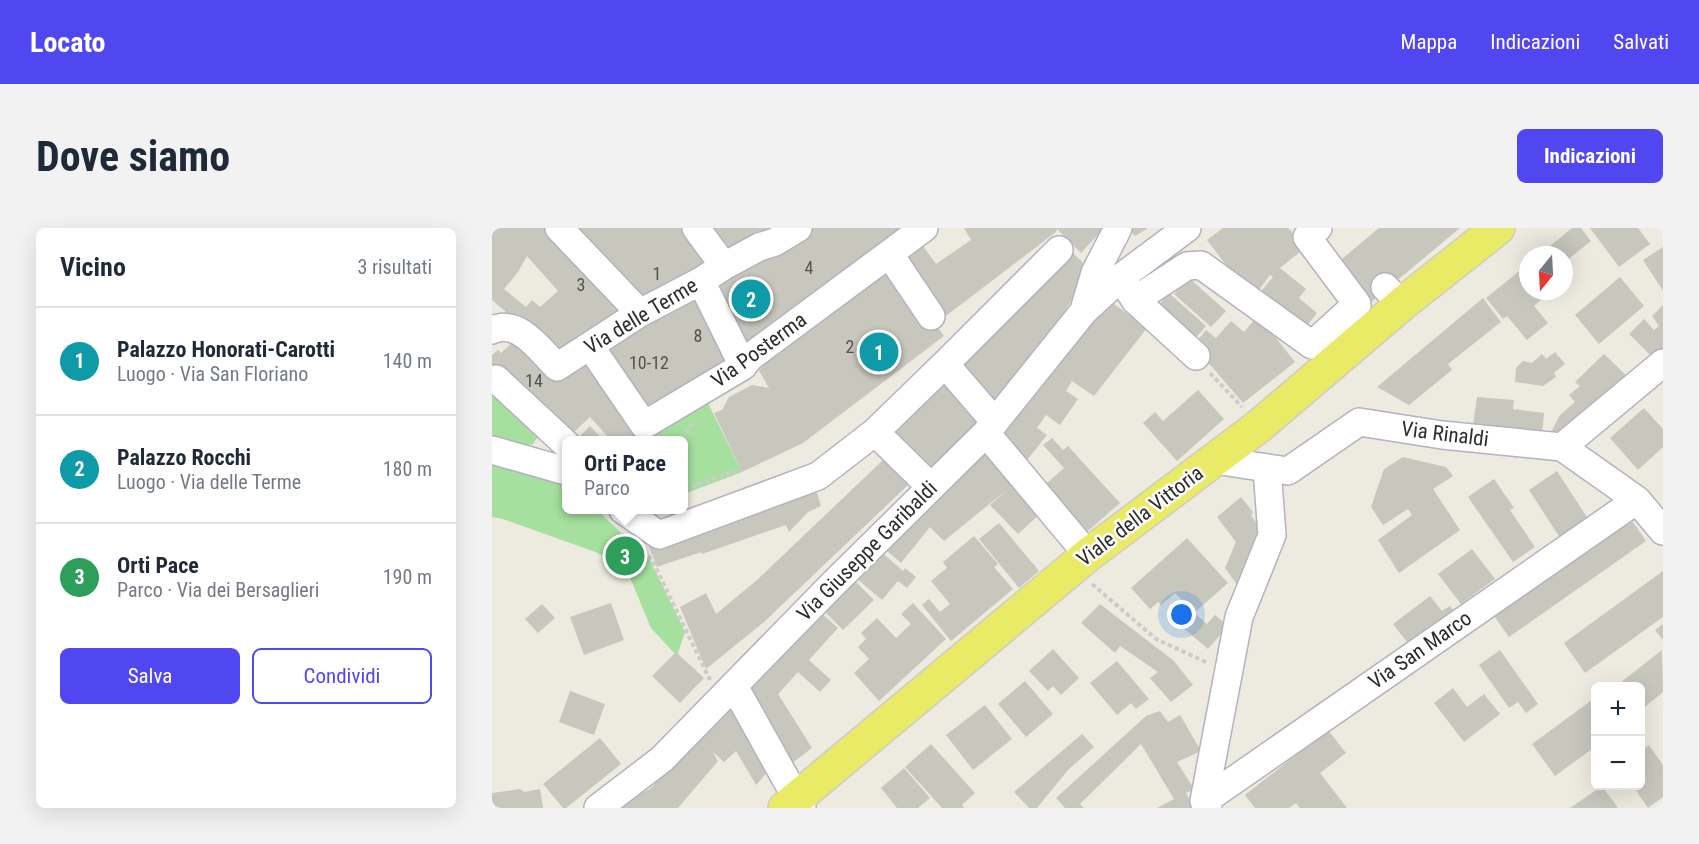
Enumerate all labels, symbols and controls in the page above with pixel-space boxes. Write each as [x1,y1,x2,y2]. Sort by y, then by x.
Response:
text: Locato [30,26,106,59]
text: Mappa [1401,30,1457,54]
text: Indicazioni [1490,30,1580,54]
text: Salvati [1613,30,1669,54]
button: Indicazioni [1517,129,1663,183]
text: Dove siamo [36,132,230,181]
north arrow [1519,246,1573,300]
text: Vicino [60,252,126,282]
text: 3 risultati [357,255,432,279]
house number: 4 [805,257,814,278]
house number: 1 [653,263,661,284]
street label: Via delle Terme [580,273,702,359]
house number: 3 [577,274,585,295]
pin: 2 [732,276,770,322]
street label: Via Posterma [707,308,811,392]
house number: 8 [694,325,702,346]
pin: 1 [860,330,898,374]
house number: 2 [846,336,855,357]
text: Palazzo Honorati-Carotti [117,337,335,362]
text: 1 [74,349,85,373]
text: 140 m [383,349,432,373]
house number: 10-12 [629,352,669,373]
text: Luogo · Via San Floriano [117,362,308,386]
house number: 14 [525,370,543,391]
street label: Via Rinaldi [1400,417,1490,451]
popup [562,436,688,514]
text: Palazzo Rocchi [117,445,251,470]
text: Orti Pace [584,451,666,476]
text: 2 [74,457,85,481]
text: 180 m [383,457,432,481]
street label: Viale della Vittoria [1072,461,1208,571]
text: Luogo · Via delle Terme [117,470,301,494]
text: Parco [584,476,630,500]
street label: Via Giuseppe Garibaldi [792,476,942,626]
pin: 3 [606,534,644,578]
text: Orti Pace [117,553,199,578]
text: 3 [74,565,85,589]
text: 190 m [383,565,432,589]
text: Parco · Via dei Bersaglieri [117,578,319,602]
your location [1167,600,1196,629]
street label: Via San Marco [1364,606,1476,694]
button: Salva [60,648,240,704]
button: Condividi [252,648,432,704]
map controls [1591,682,1645,790]
button: + [1591,682,1645,736]
button: − [1591,736,1645,790]

